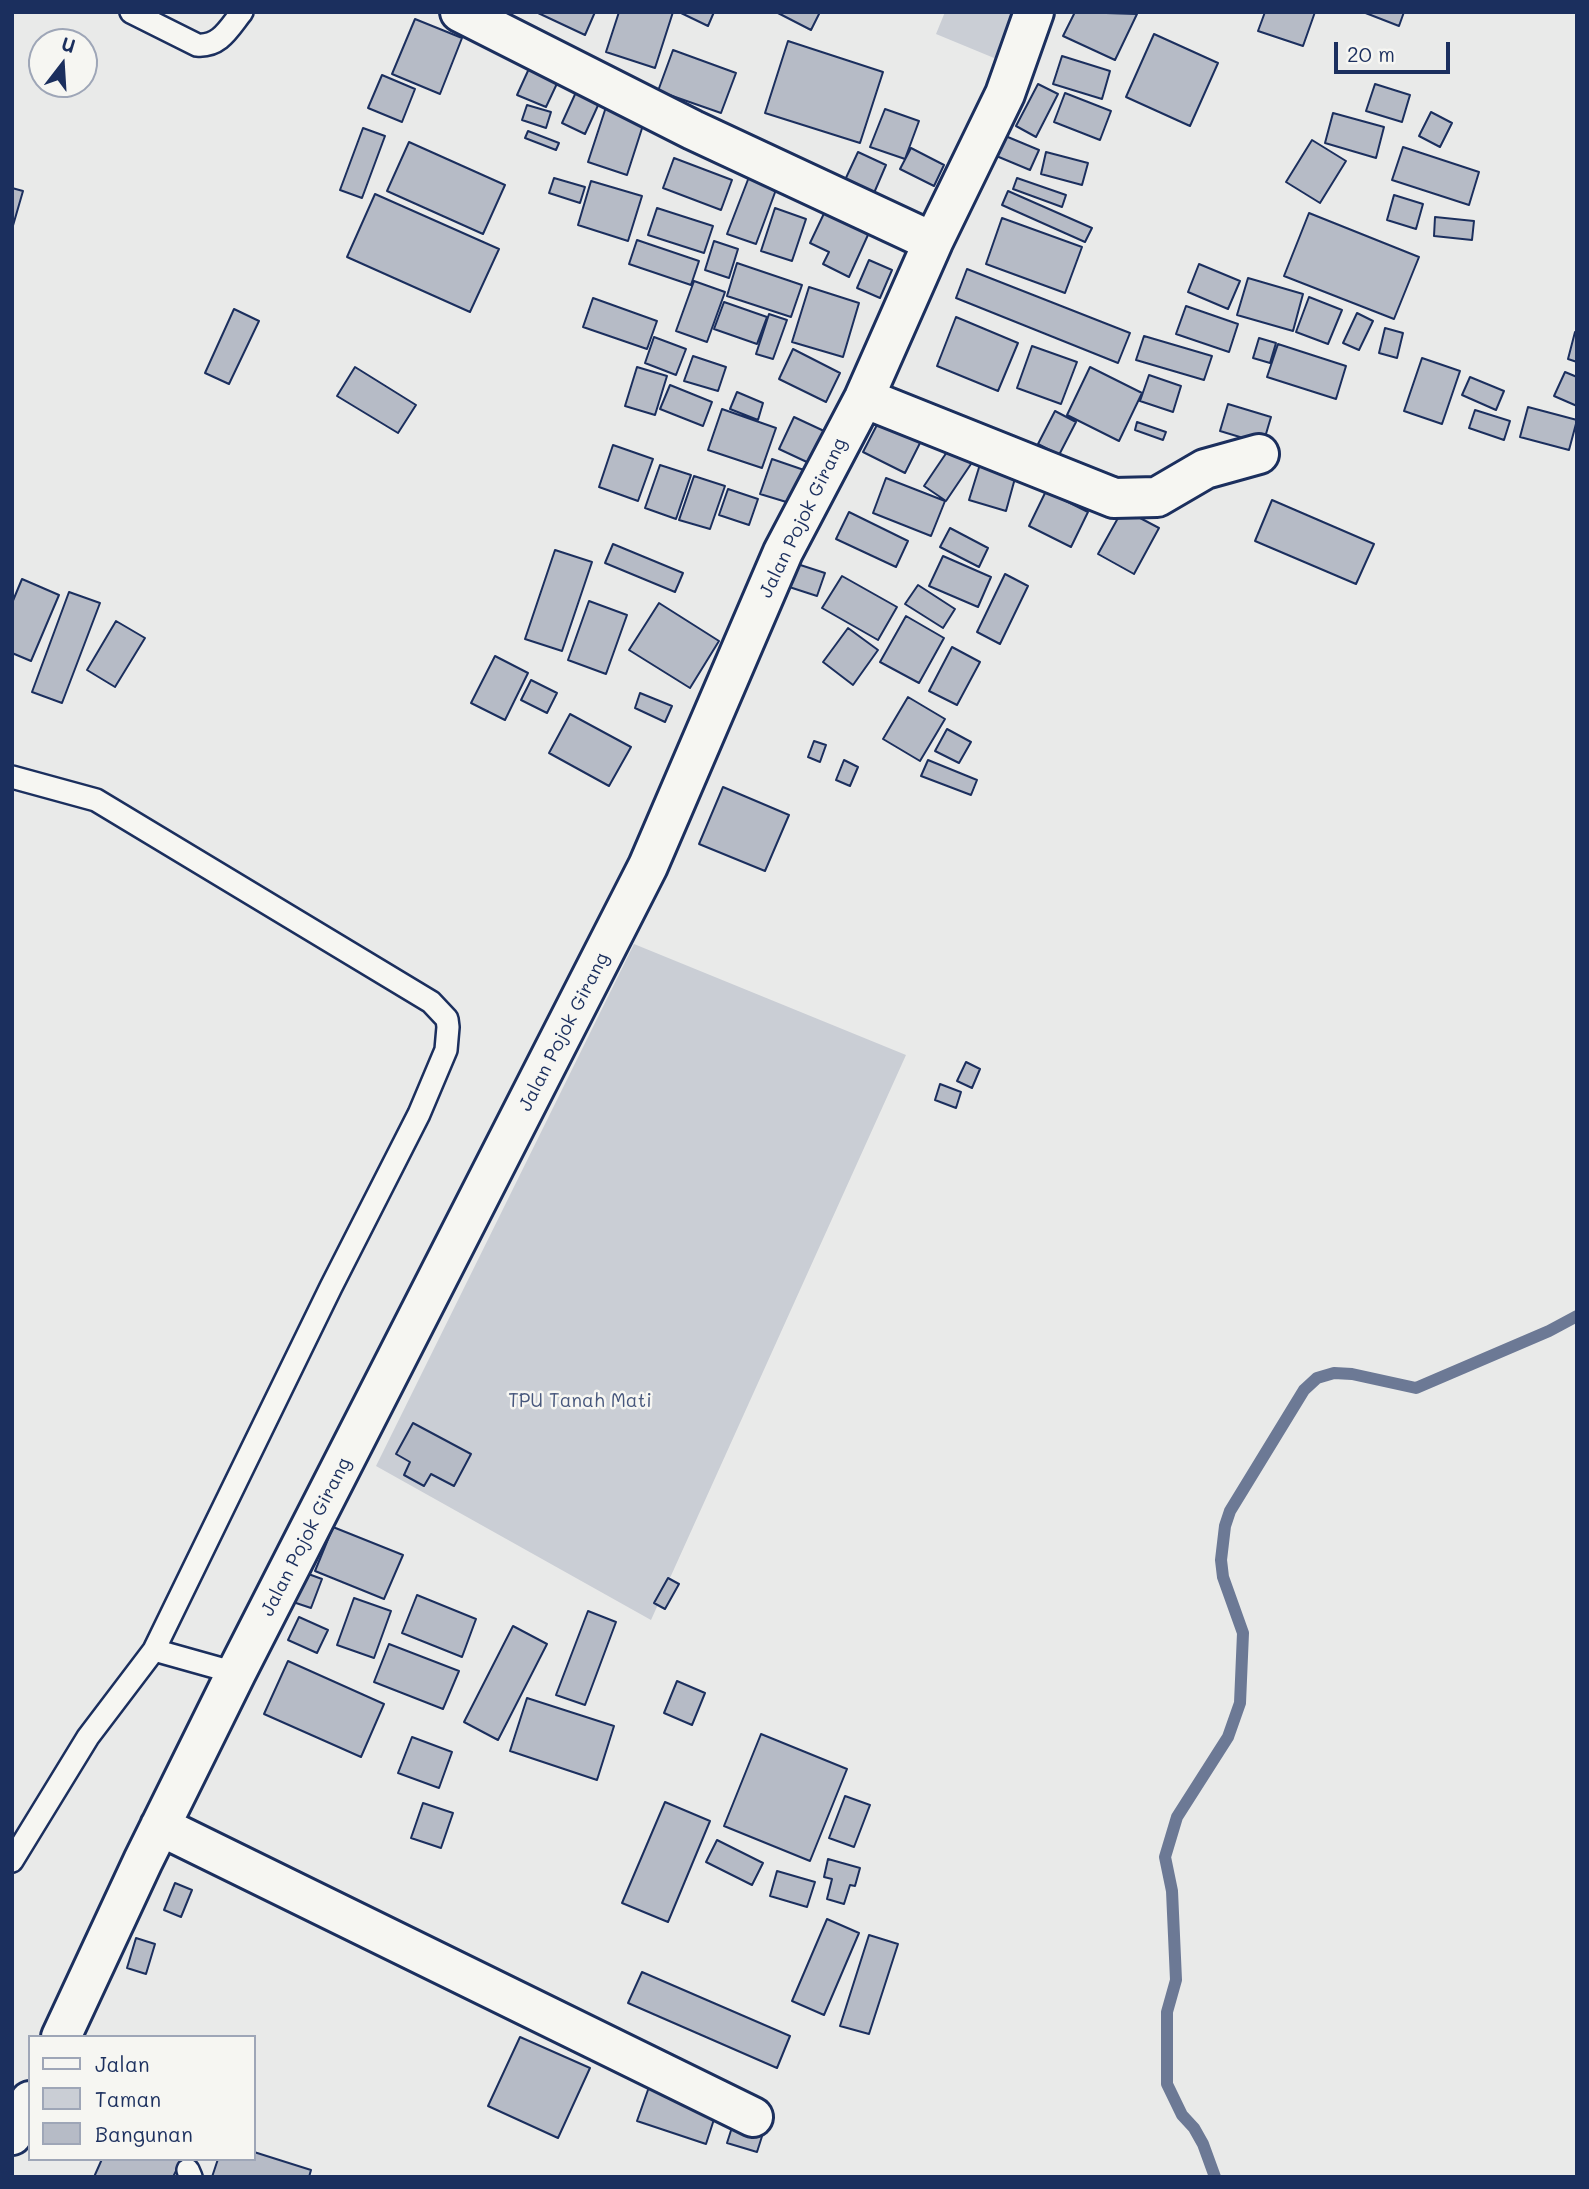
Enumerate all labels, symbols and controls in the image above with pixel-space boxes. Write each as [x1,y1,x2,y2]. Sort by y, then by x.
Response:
north arrow [28,28,98,98]
scale bar [1337,28,1452,72]
text: U [59,30,79,58]
text: 20 m [1347,40,1395,67]
street label: Jalan Pojok Girang [754,434,852,602]
street label: Jalan Pojok Girang [514,949,614,1115]
park label: TPU Tanah Mati [508,1390,652,1412]
street label: Jalan Pojok Girang [256,1454,356,1620]
legend [28,2035,256,2161]
text: Jalan [95,2050,150,2077]
text: Taman [95,2085,161,2112]
text: Bangunan [95,2120,193,2147]

